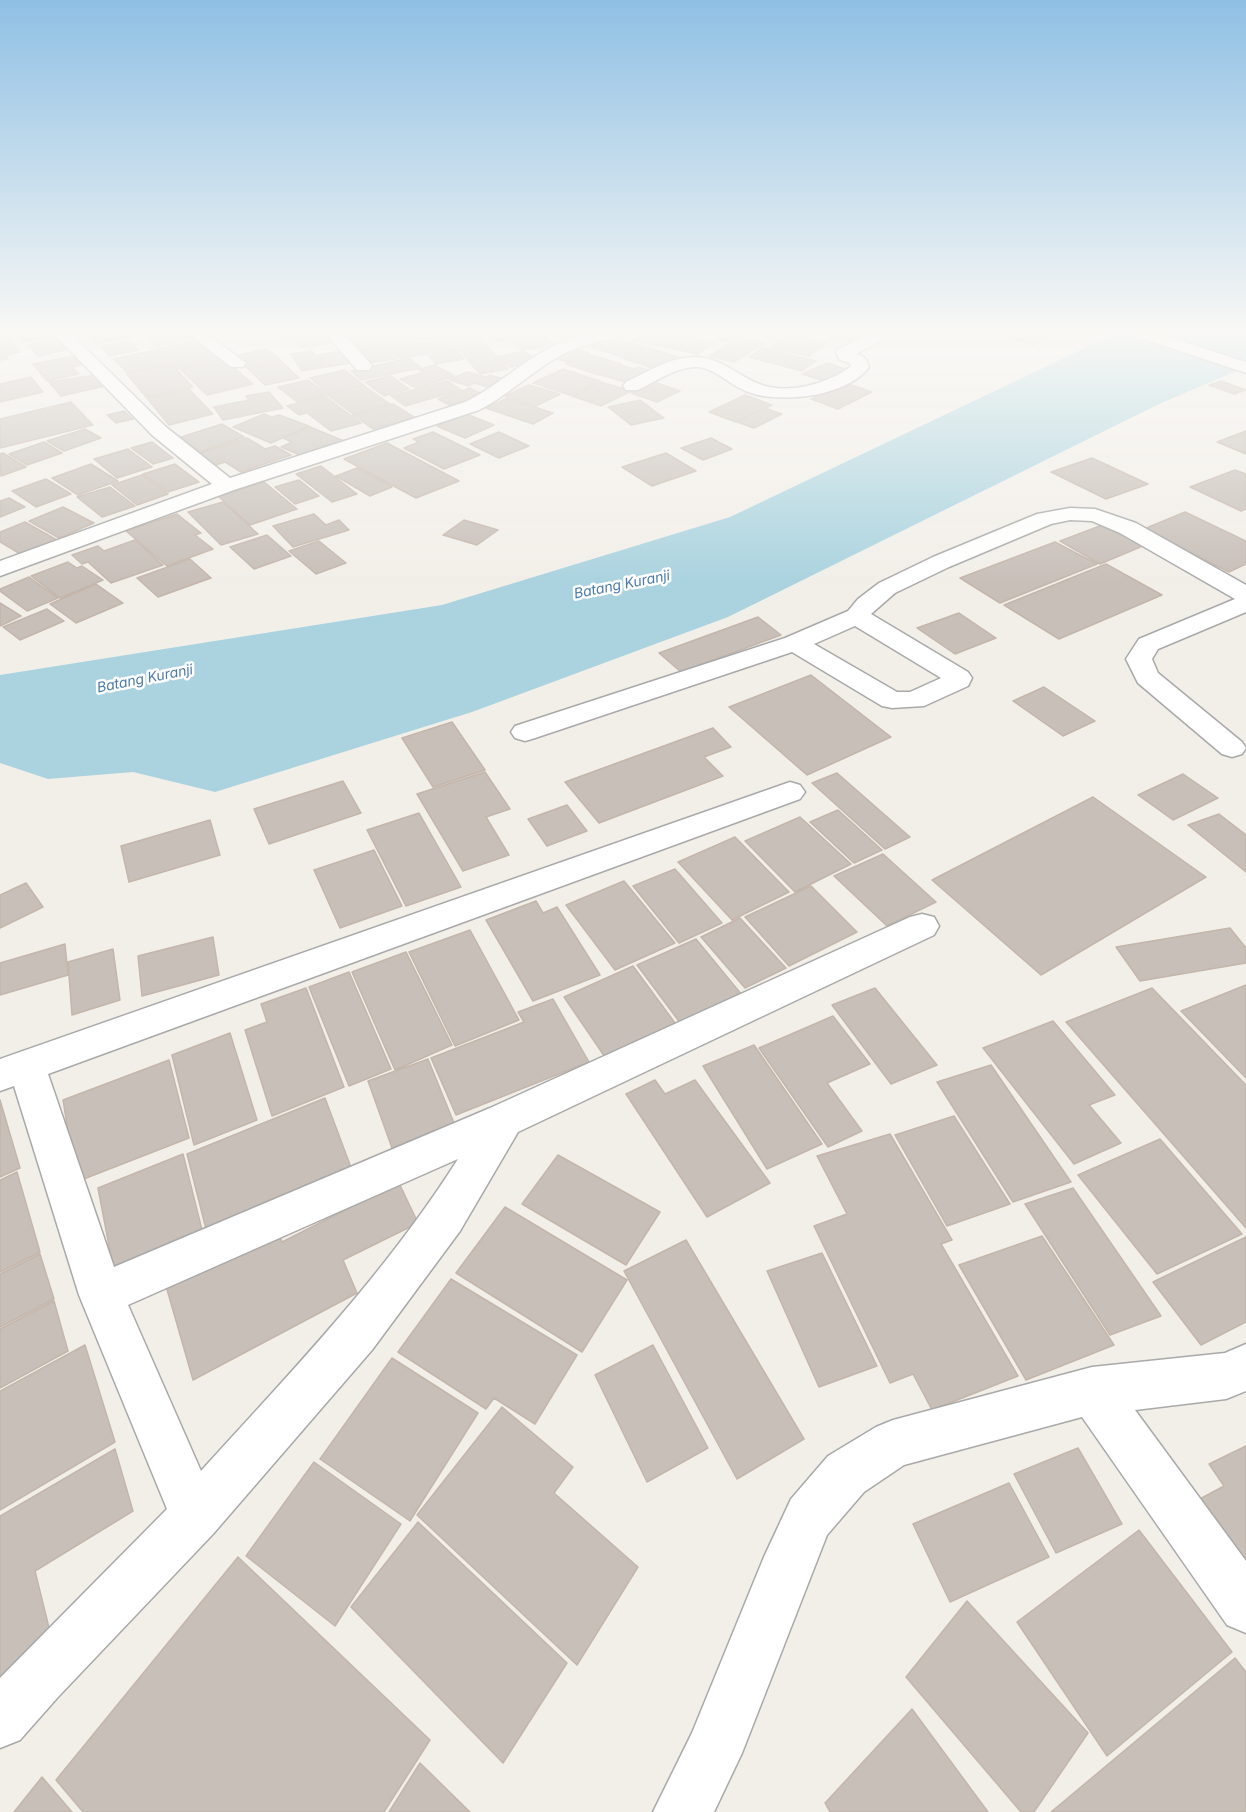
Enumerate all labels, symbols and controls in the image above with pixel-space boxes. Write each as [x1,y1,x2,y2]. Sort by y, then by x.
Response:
water label: Batang Kuranji [573,567,671,603]
water label: Batang Kuranji [96,661,194,697]

